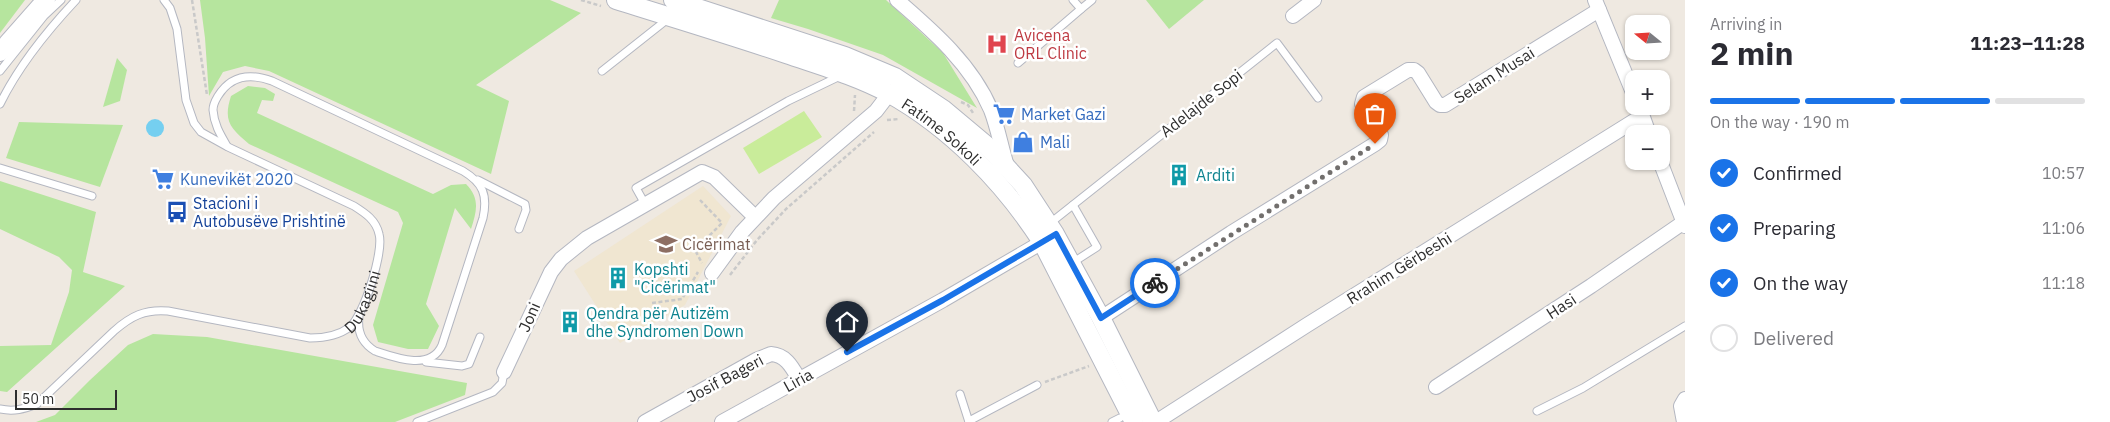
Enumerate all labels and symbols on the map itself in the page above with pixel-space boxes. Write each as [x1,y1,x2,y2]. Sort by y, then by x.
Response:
north arrow [1625,15,1670,60]
place label: Avicena ORL Clinic [1014,25,1087,63]
hospital icon: Avicena ORL Clinic [984,31,1010,57]
street label: Selam Musai [1450,42,1538,108]
street label: Adelajde Sopi [1156,65,1246,141]
pin [1354,93,1396,144]
street label: Fatime Sokoli [898,94,986,170]
supermarket icon: Market Gazi [991,101,1017,127]
place label: Market Gazi [1021,104,1106,124]
shop icon: Mali [1010,129,1036,155]
place label: Mali [1040,132,1070,152]
building icon: Arditi [1166,162,1192,188]
place label: Arditi [1196,165,1235,185]
supermarket icon: Kunevikët 2020 [150,166,176,192]
place label: Kunevikët 2020 [180,169,293,189]
place label: Stacioni i Autobusëve Prishtinë [193,193,346,231]
bus stop icon: Stacioni i Autobusëve Prishtinë [164,199,190,225]
street label: Rrahim Gërbeshi [1343,228,1455,308]
school or university icon: Cicërimat [653,231,679,257]
place label: Cicërimat [682,234,751,254]
courier [1130,258,1180,308]
place label: Kopshti "Cicërimat" [634,259,716,297]
building icon: Kopshti "Cicërimat" [605,265,631,291]
street label: Dukagjini [340,268,385,338]
street label: Hasi [1542,289,1580,323]
street label: Joni [514,299,544,335]
pin [826,301,868,352]
place label: Qendra për Autizëm dhe Syndromen Down [586,303,744,341]
building icon: Qendra për Autizëm dhe Syndromen Down [557,309,583,335]
street label: Josif Bageri [683,349,767,407]
street label: Liria [780,364,817,396]
scale bar [15,387,118,410]

